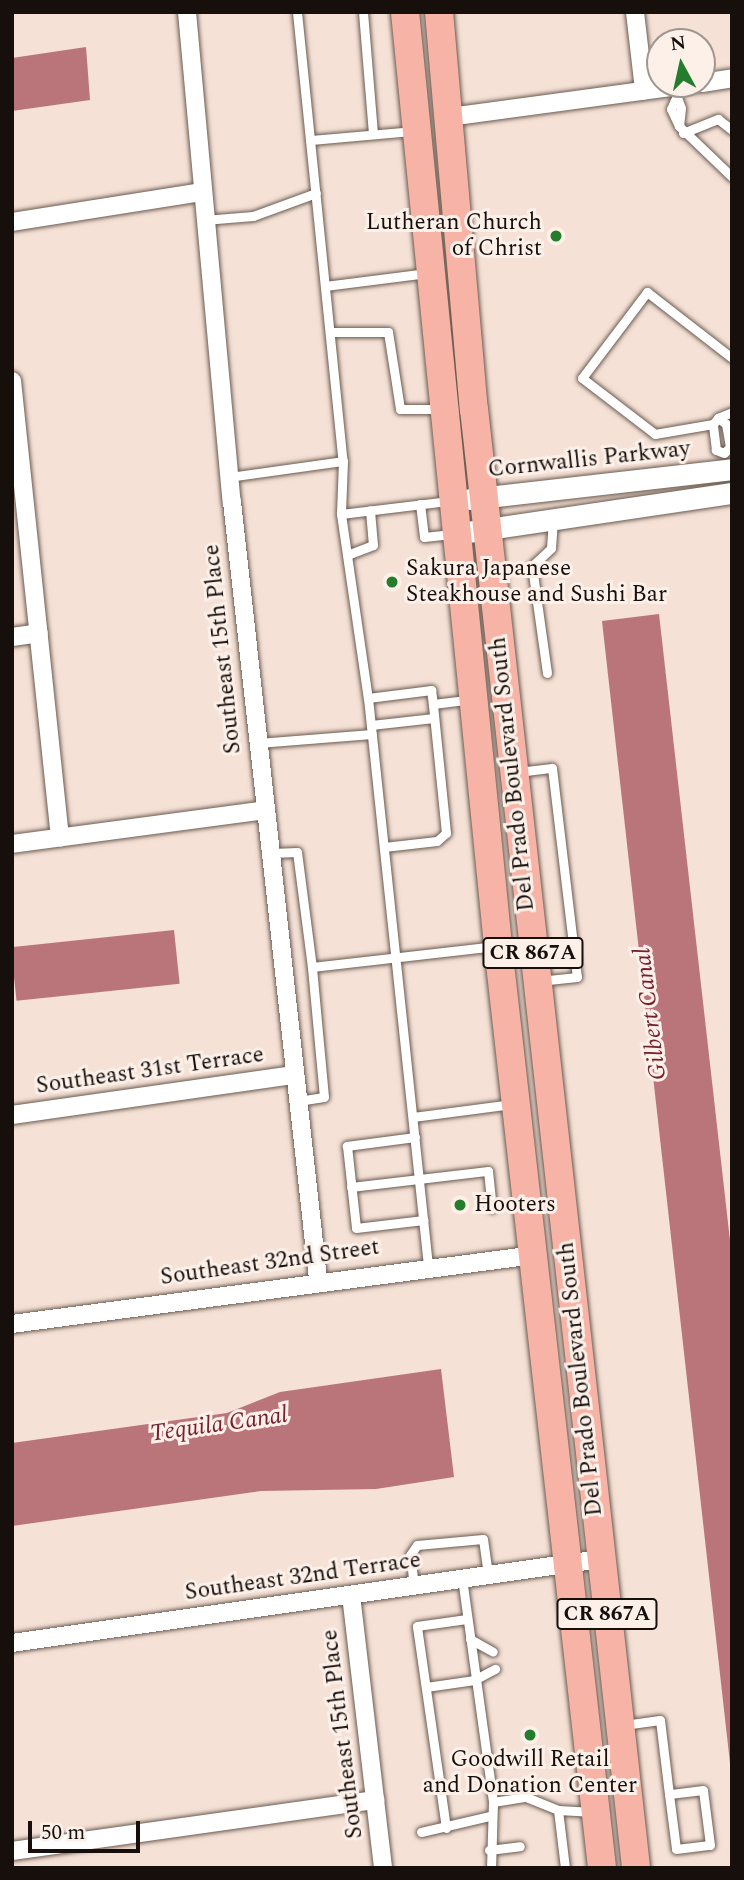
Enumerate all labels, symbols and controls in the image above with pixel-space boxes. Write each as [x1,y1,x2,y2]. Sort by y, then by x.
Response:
north arrow [646,28,716,98]
text: N [669,28,688,59]
place label: Lutheran Church of Christ [366,209,542,263]
marker: Lutheran Church of Christ [548,228,564,244]
street label: Cornwallis Parkway [487,436,691,484]
street label: Southeast 15th Place [198,543,248,755]
place label: Sakura Japanese Steakhouse and Sushi Bar [406,555,667,609]
marker: Sakura Japanese Steakhouse and Sushi Bar [384,574,400,590]
street label: Del Prado Boulevard South [485,635,541,913]
road number: CR 867A [482,936,584,970]
water label: Gilbert Canal [629,946,673,1082]
street label: Southeast 31st Terrace [34,1041,266,1101]
place label: Hooters [474,1191,556,1219]
marker: Hooters [452,1197,468,1213]
street label: Southeast 32nd Street [159,1234,381,1292]
street label: Del Prado Boulevard South [553,1240,609,1518]
water label: Tequila Canal [148,1401,290,1449]
street label: Southeast 32nd Terrace [183,1547,423,1607]
road number: CR 867A [556,1596,658,1632]
street label: Southeast 15th Place [316,1628,370,1840]
marker: Goodwill Retail and Donation Center [522,1727,538,1743]
place label: Goodwill Retail and Donation Center [423,1746,637,1800]
scale bar [32,1806,144,1850]
text: 50 m [41,1817,85,1849]

